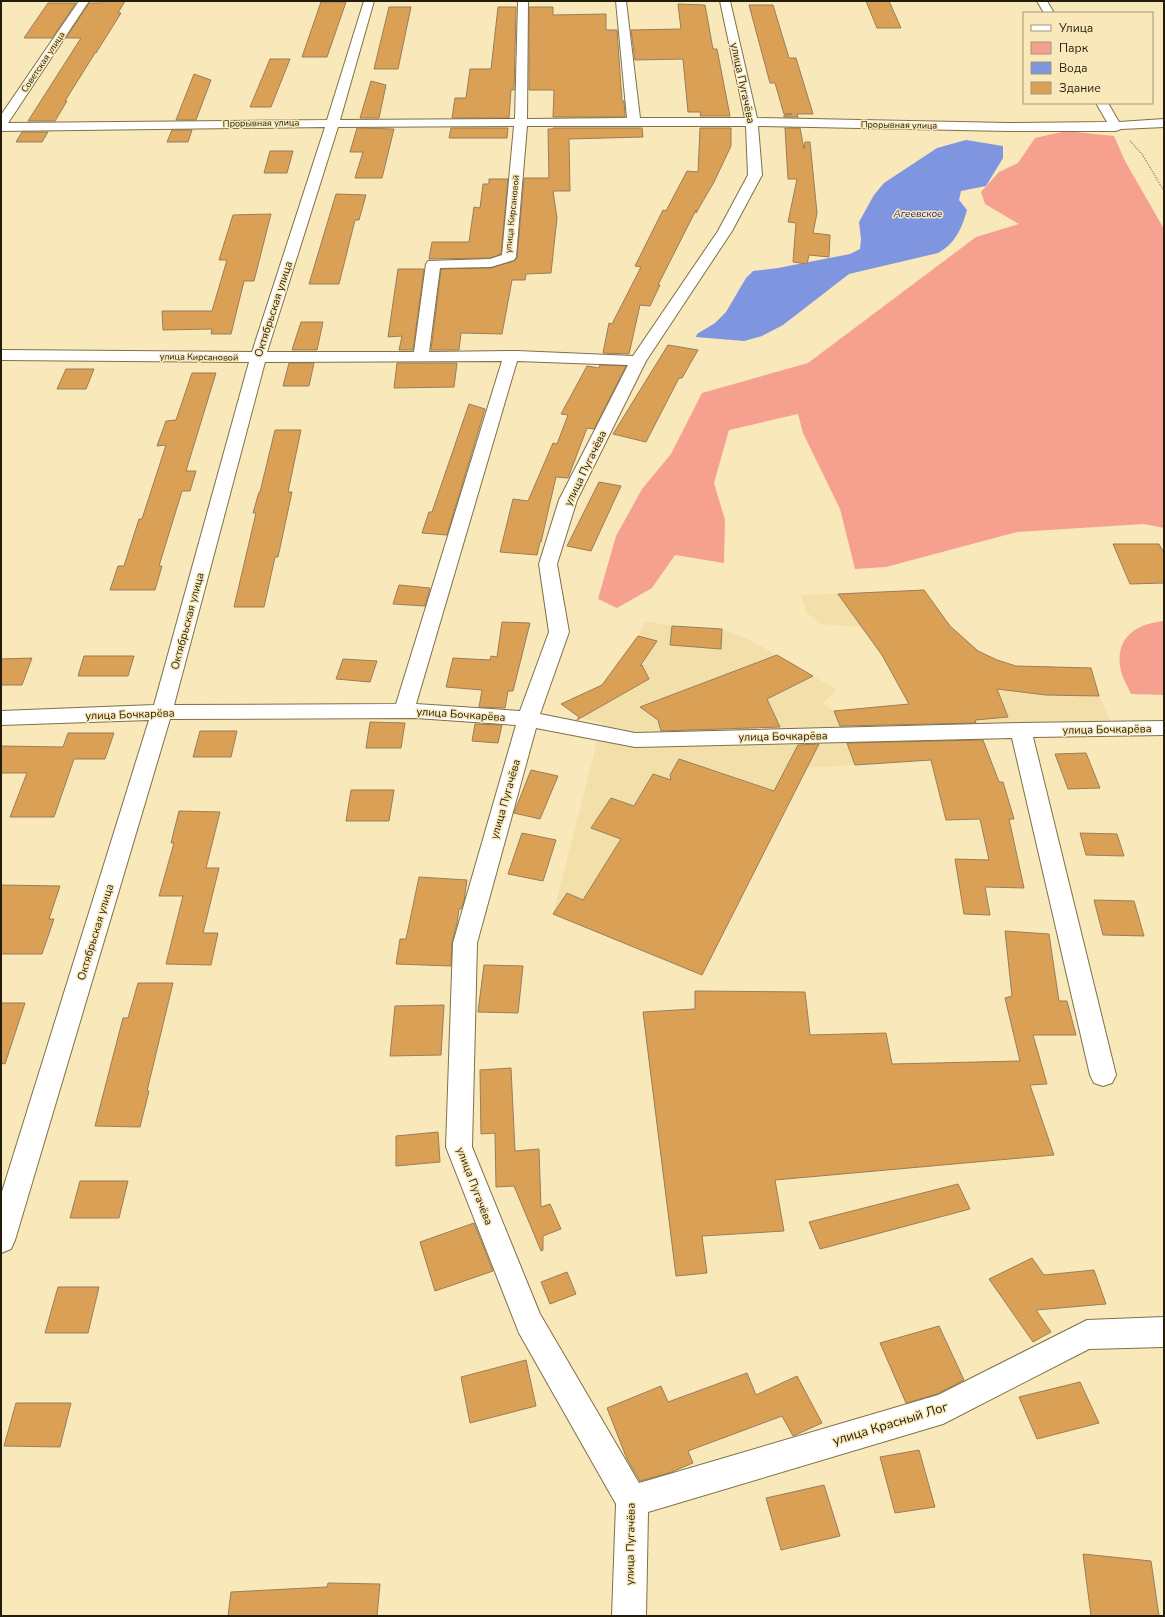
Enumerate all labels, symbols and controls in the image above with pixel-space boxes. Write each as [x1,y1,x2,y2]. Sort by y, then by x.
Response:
legend [1023,12,1153,104]
text: Улица [1058,20,1093,36]
street label: Советская улица [18,29,68,95]
text: Парк [1059,40,1089,56]
street label: улица Пугачёва [727,41,758,125]
text: Вода [1059,60,1087,76]
text: Здание [1059,80,1101,96]
street label: Прорывная улица [223,116,299,130]
street label: Прорывная улица [861,118,937,132]
street label: улица Кирсановой [502,174,522,254]
water label: Агеевское [892,207,943,221]
street label: Октябрьская улица [251,259,296,359]
street label: улица Кирсановой [160,350,238,364]
street label: улица Пугачёва [561,428,610,508]
street label: Октябрьская улица [167,571,208,671]
street label: улица Бочкарёва [416,704,506,725]
street label: улица Бочкарёва [85,705,175,724]
street label: улица Бочкарёва [1062,721,1152,738]
street label: улица Бочкарёва [738,728,828,745]
street label: улица Пугачёва [487,757,524,841]
street label: Октябрьская улица [74,882,117,982]
street label: улица Пугачёва [453,1145,496,1227]
street label: улица Красный Лог [831,1398,950,1450]
street label: улица Пугачёва [622,1503,639,1585]

